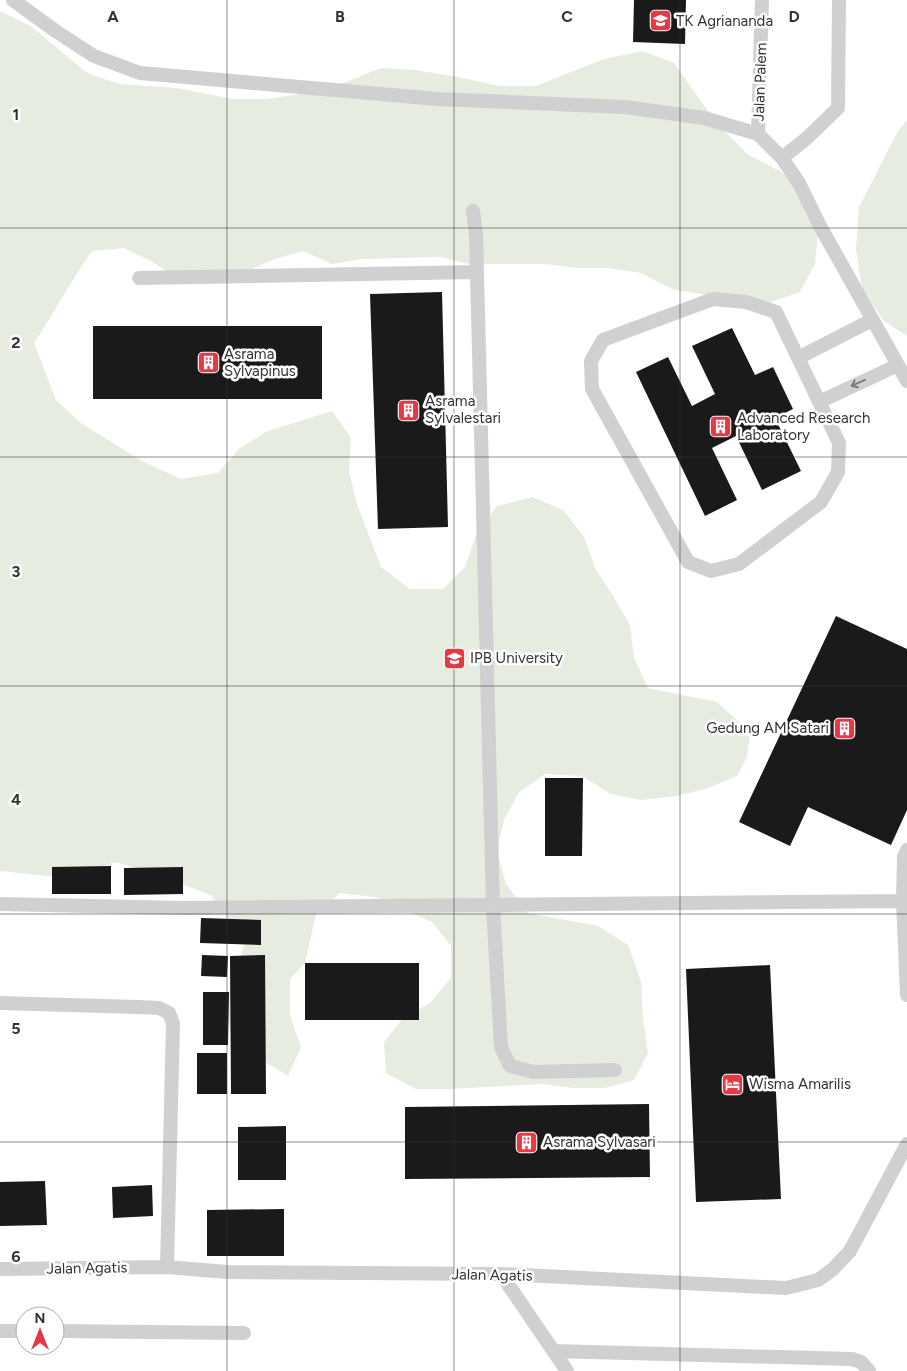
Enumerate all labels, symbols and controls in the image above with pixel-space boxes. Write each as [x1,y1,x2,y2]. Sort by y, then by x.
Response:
text: A [107,7,119,26]
text: B [335,7,345,26]
text: C [561,7,573,26]
text: D [788,7,800,26]
school or university icon: TK Agriananda [648,9,672,33]
place label: TK Agriananda [676,12,773,30]
street label: Jalan Palem [750,42,770,122]
text: 1 [13,105,19,124]
text: 2 [11,333,21,352]
place label: Asrama Sylvapinus [224,345,296,380]
building icon: Asrama Sylvapinus [196,351,220,375]
one-way arrow [851,379,866,389]
place label: Asrama Sylvalestari [425,392,501,427]
building icon: Asrama Sylvalestari [397,398,421,422]
place label: Advanced Research Laboratory [737,409,870,444]
building icon: Advanced Research Laboratory [709,415,733,439]
text: 3 [12,562,21,581]
school or university icon: IPB University [442,646,466,670]
place label: IPB University [470,649,563,667]
building icon: Gedung AM Satari [833,716,857,740]
place label: Gedung AM Satari [706,719,829,737]
text: 4 [11,790,21,809]
text: 5 [11,1019,21,1038]
hotel icon: Wisma Amarilis [721,1072,745,1096]
place label: Wisma Amarilis [749,1075,851,1093]
building icon: Asrama Sylvasari [515,1130,539,1154]
place label: Asrama Sylvasari [543,1133,656,1151]
text: 6 [11,1247,21,1266]
street label: Jalan Agatis [46,1258,128,1278]
street label: Jalan Agatis [451,1265,533,1285]
north arrow [15,1306,65,1356]
text: N [35,1310,45,1327]

